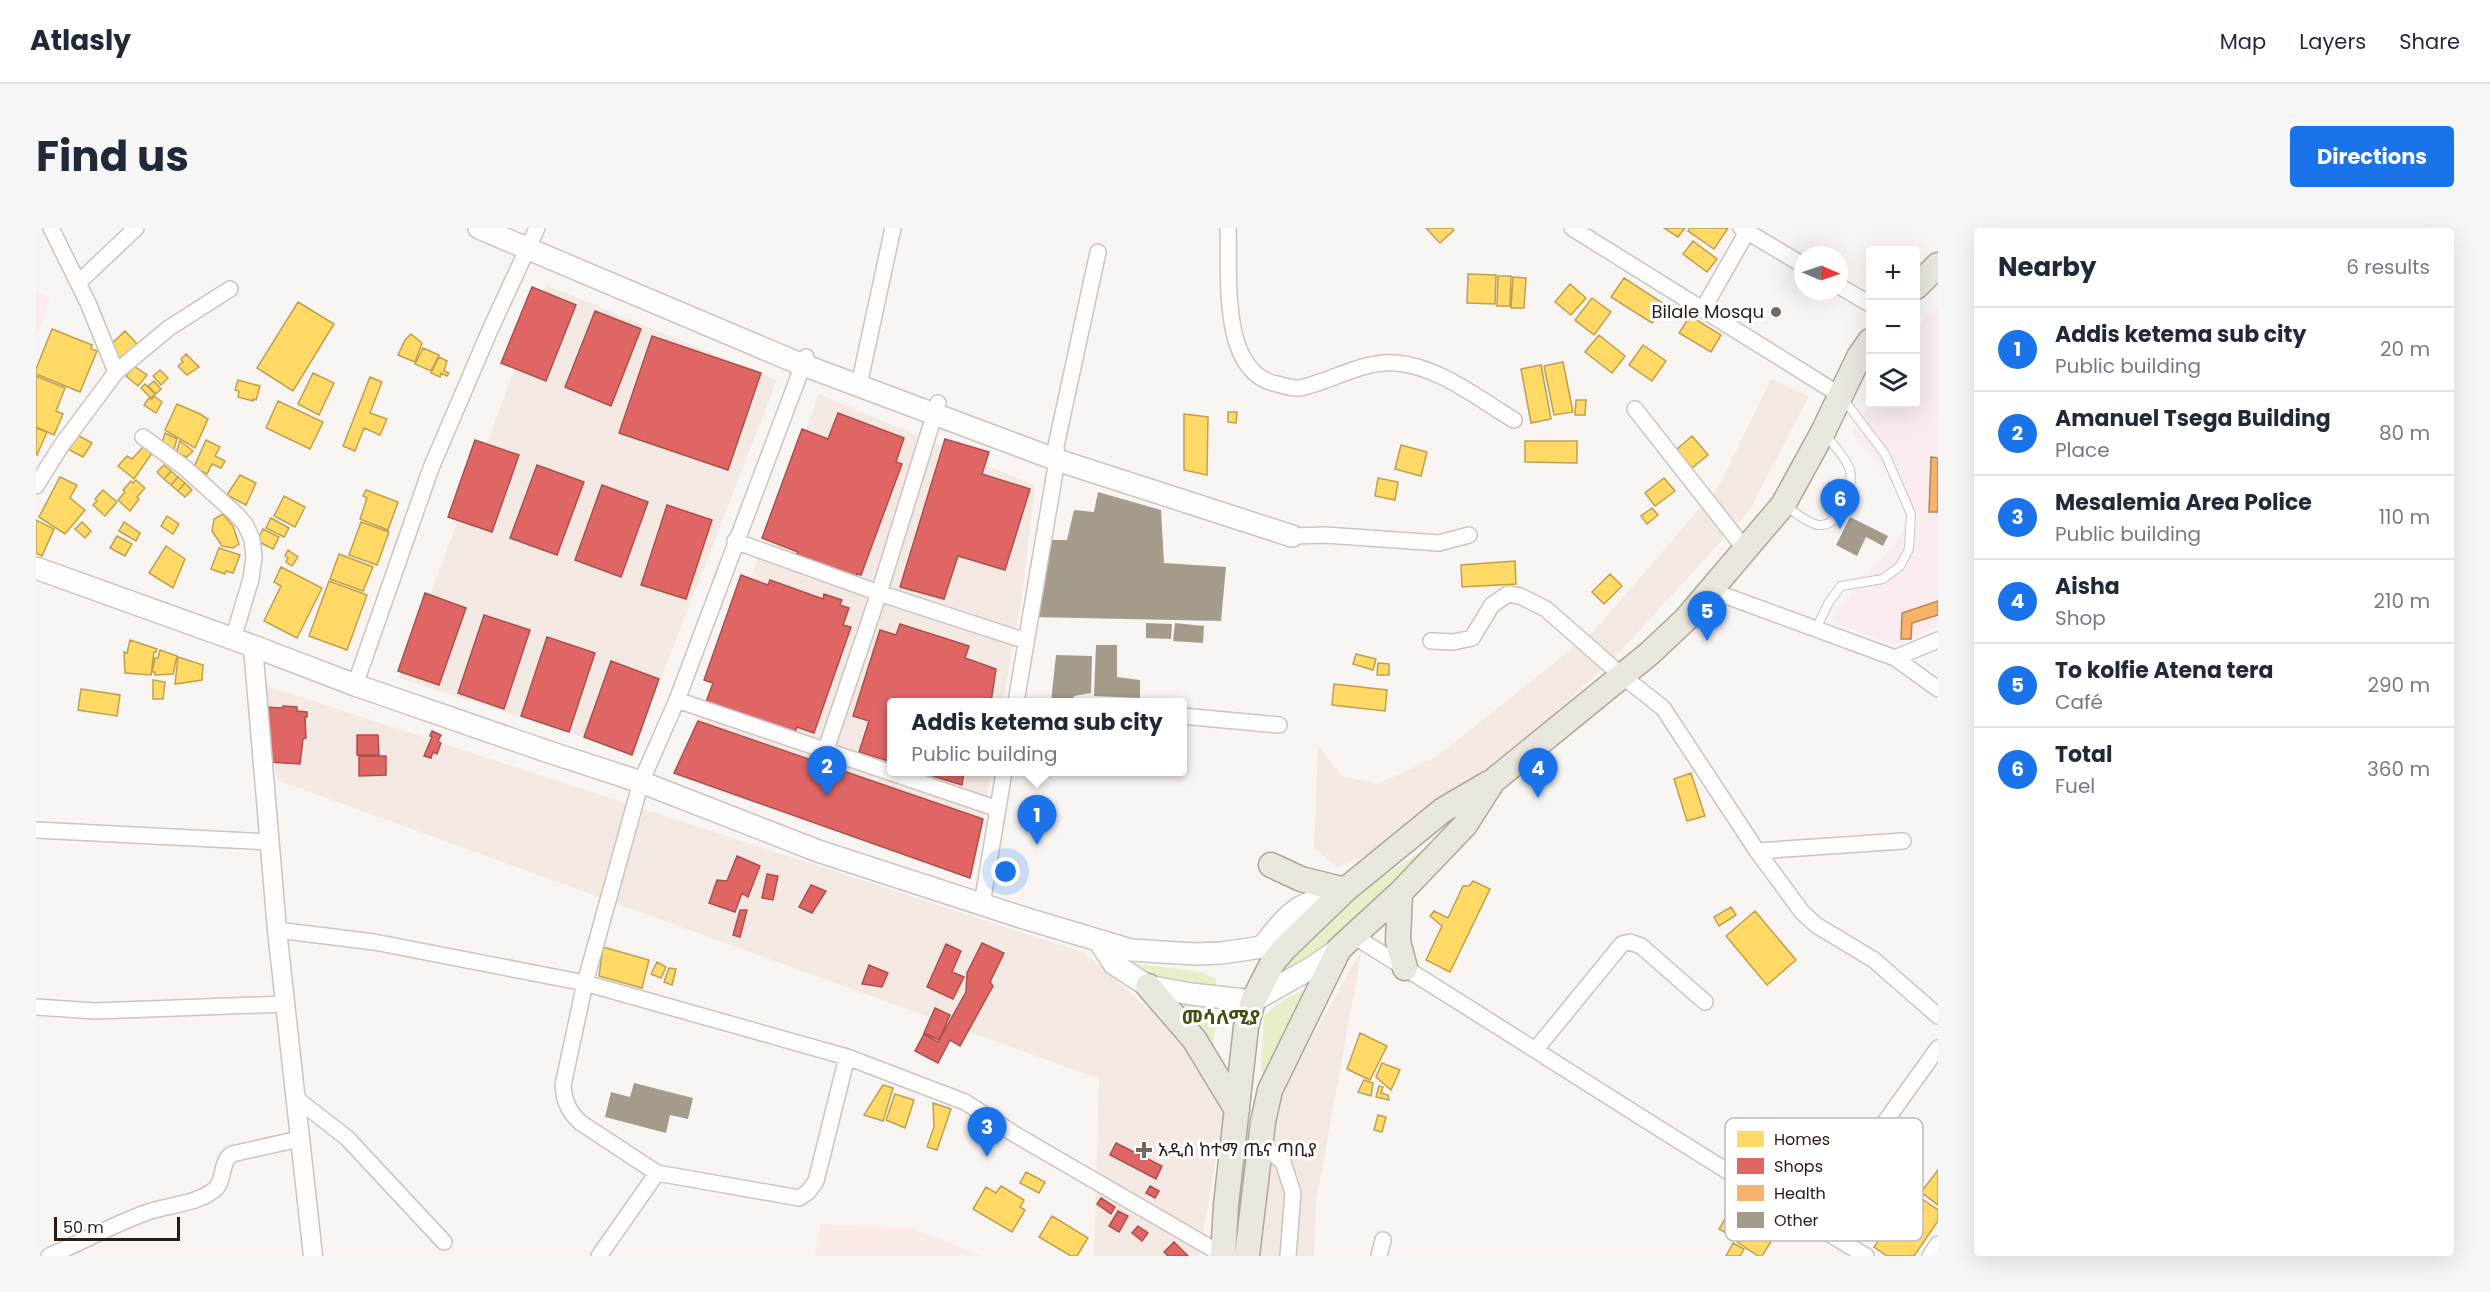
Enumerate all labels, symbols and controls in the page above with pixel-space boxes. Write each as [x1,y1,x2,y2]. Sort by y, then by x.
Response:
text: Atlasly [30,21,131,60]
text: Map [2220,27,2266,56]
text: Layers [2299,27,2366,56]
text: Share [2399,27,2460,56]
button: Directions [2290,126,2454,187]
text: Find us [36,127,189,186]
north arrow [1794,246,1848,300]
map controls [1866,246,1920,408]
button: + [1866,246,1920,300]
text: Nearby [1998,249,2096,285]
text: 6 results [2346,253,2430,281]
place label: Bilale Mosqu [1651,299,1764,324]
button: − [1866,300,1920,354]
marker: Bilale Mosqu [1769,305,1783,319]
text: Addis ketema sub city [2055,319,2306,350]
text: 1 [2014,335,2021,363]
text: 20 m [2380,335,2430,363]
text: Public building [2055,352,2201,380]
button: layers [1866,354,1920,408]
text: Amanuel Tsega Building [2055,403,2331,434]
text: 2 [2012,419,2023,447]
text: 80 m [2379,419,2430,447]
text: Place [2055,436,2110,464]
pin: 6 [1820,480,1860,529]
text: Mesalemia Area Police [2055,487,2312,518]
text: 3 [2011,503,2024,531]
text: 110 m [2379,503,2430,531]
text: Public building [2055,520,2201,548]
text: Aisha [2055,571,2120,602]
text: 4 [2011,587,2024,615]
text: 210 m [2374,587,2430,615]
pin: 5 [1688,592,1726,641]
text: Shop [2055,604,2106,632]
text: To kolfie Atena tera [2055,655,2273,686]
text: 5 [2011,671,2024,699]
text: 290 m [2367,671,2430,699]
text: Café [2055,688,2103,716]
popup [887,698,1187,776]
text: Addis ketema sub city [911,707,1163,738]
text: Total [2055,739,2112,770]
text: Public building [911,740,1057,768]
pin: 2 [808,746,846,796]
pin: 4 [1518,748,1558,798]
text: 6 [2011,755,2024,783]
text: 360 m [2367,755,2430,783]
text: Fuel [2055,772,2095,800]
pin: 1 [1018,796,1056,845]
your location [991,857,1020,886]
district label: መሳለሚያ [1182,1003,1260,1031]
pin: 3 [968,1108,1006,1157]
legend [1725,1118,1923,1241]
text: Homes [1774,1128,1830,1151]
place label: አዲስ ከተማ ጤና ጣቢያ [1158,1137,1317,1162]
marker: አዲስ ከተማ ጤና ጣቢያ [1135,1141,1153,1159]
text: Shops [1774,1155,1823,1178]
text: Health [1774,1182,1826,1205]
text: Other [1774,1209,1819,1232]
scale bar [54,1214,180,1242]
text: 50 m [63,1216,104,1239]

